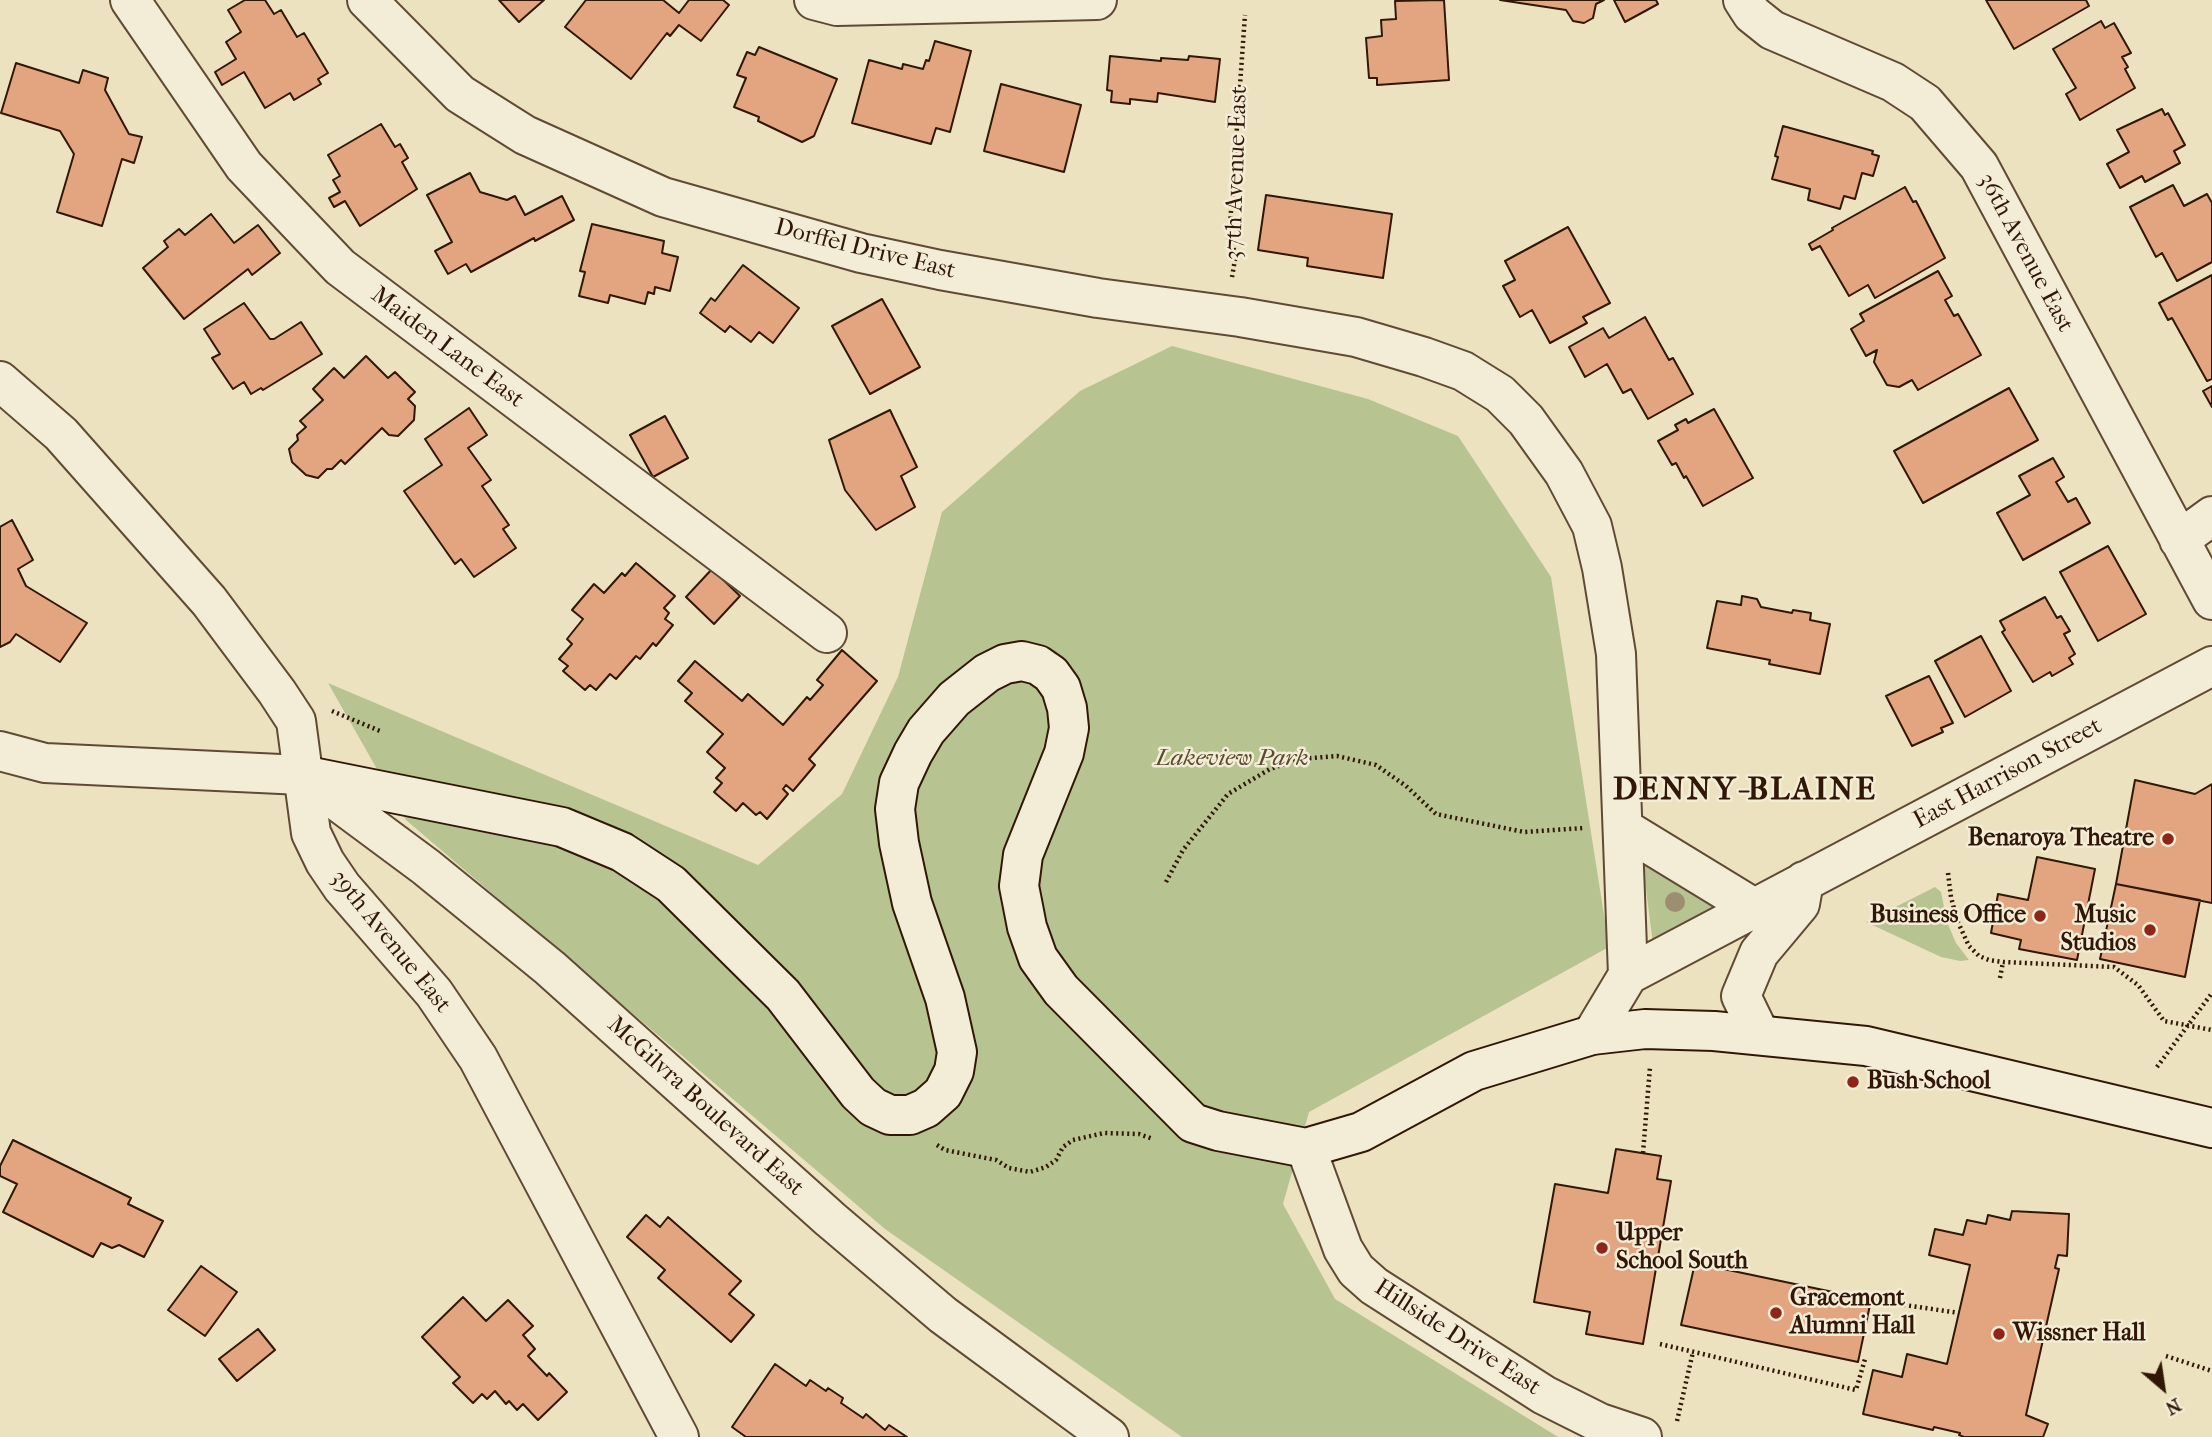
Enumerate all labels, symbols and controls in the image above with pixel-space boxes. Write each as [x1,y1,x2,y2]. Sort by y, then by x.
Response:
street label: 37th Avenue East [1220,85,1254,261]
street label: 36th Avenue East [1971,169,2079,337]
street label: Dorffel Drive East [772,214,958,286]
street label: Maiden Lane East [365,281,529,415]
street label: East Harrison Street [1909,712,2107,836]
park label: Lakeview Park [1155,745,1309,773]
district label: DENNY-BLAINE [1614,772,1876,810]
place label: Benaroya Theatre [1968,825,2154,853]
marker: Benaroya Theatre [2160,831,2176,847]
street label: 39th Avenue East [324,865,456,1019]
place label: Business Office [1870,902,2026,930]
place label: Music Studios [2061,902,2136,958]
marker: Business Office [2032,908,2048,924]
marker: Music Studios [2142,922,2158,938]
street label: McGilvra Boulevard East [601,1011,809,1203]
place label: Bush School [1867,1068,1991,1096]
marker: Bush School [1845,1074,1861,1090]
place label: Upper School South [1616,1220,1748,1276]
marker: Upper School South [1594,1240,1610,1256]
street label: Hillside Drive East [1369,1274,1545,1402]
place label: Gracemont Alumni Hall [1790,1285,1915,1341]
marker: Gracemont Alumni Hall [1768,1305,1784,1321]
place label: Wissner Hall [2013,1320,2146,1348]
marker: Wissner Hall [1991,1326,2007,1342]
north arrow [2128,1353,2198,1423]
text: N [2162,1393,2185,1419]

